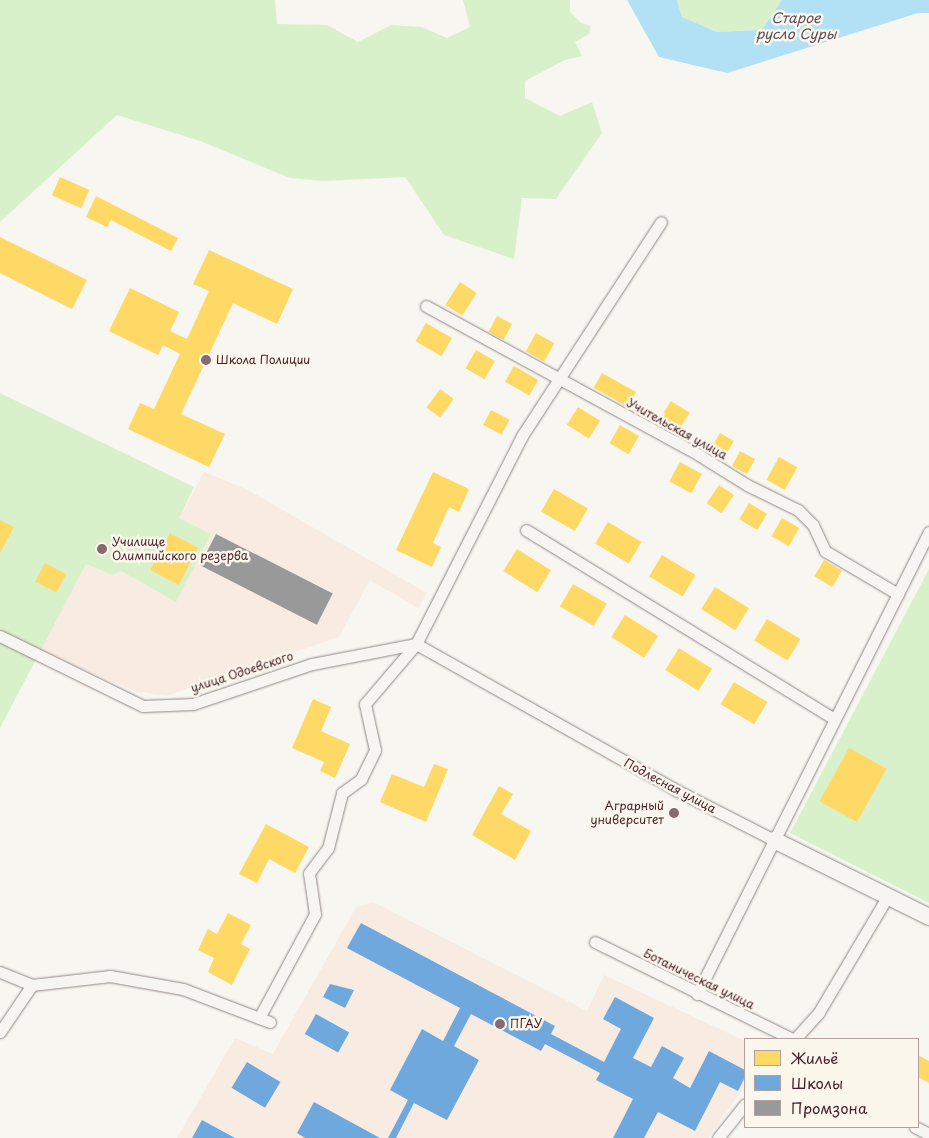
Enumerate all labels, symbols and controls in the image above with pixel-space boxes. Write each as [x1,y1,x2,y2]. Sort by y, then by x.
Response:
water label: Старое русло Суры [756,10,836,42]
place label: Школа Полиции [216,353,311,367]
marker: Школа Полиции [200,354,212,366]
street label: Учительская улица [624,395,730,463]
place label: Училище Олимпийского резерва [112,535,248,563]
marker: Училище Олимпийского резерва [96,543,108,555]
street label: улица Одоевского [189,649,295,695]
street label: Подлесная улица [621,755,719,817]
place label: Аграрный университет [590,799,664,827]
marker: Аграрный университет [668,807,680,819]
street label: Ботаническая улица [641,946,757,1012]
place label: ПГАУ [510,1017,542,1031]
marker: ПГАУ [494,1018,506,1030]
legend [744,1038,919,1128]
text: Жильё [791,1046,838,1069]
text: Школы [791,1071,843,1094]
text: Промзона [791,1096,867,1119]

